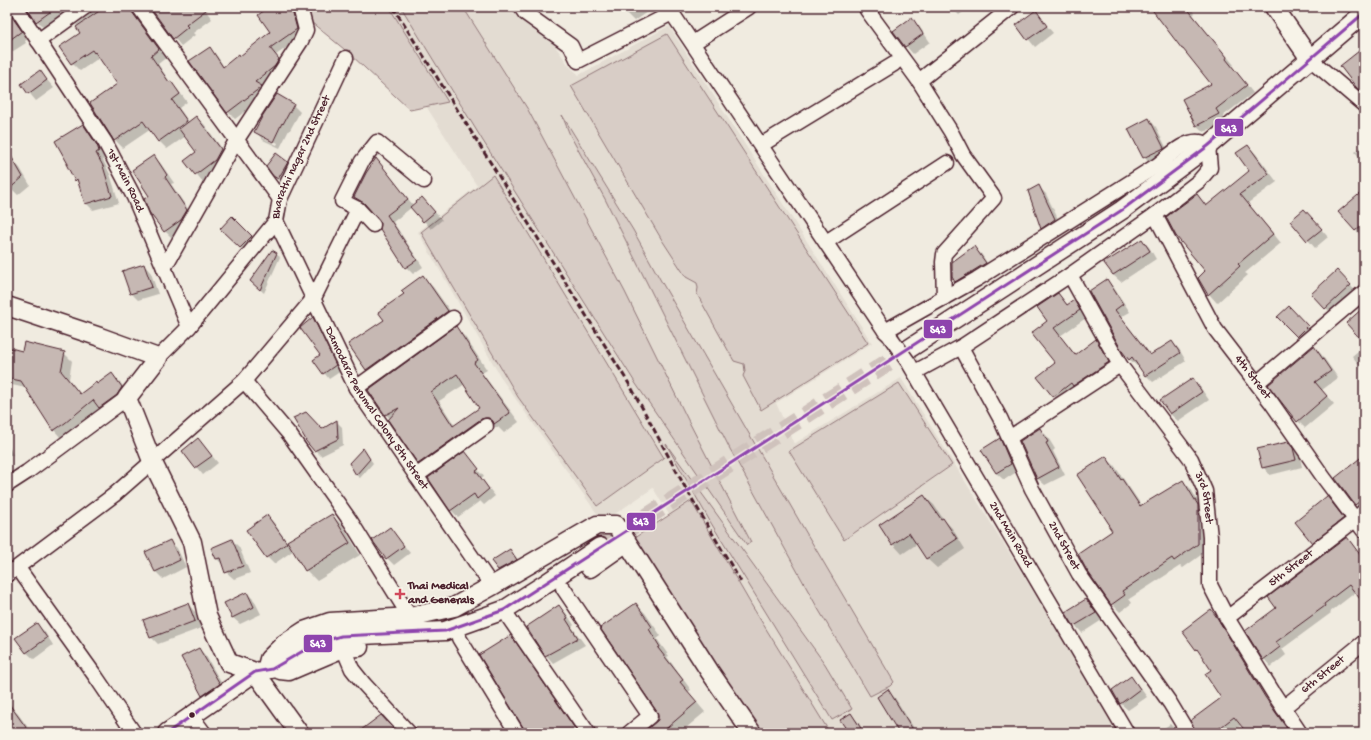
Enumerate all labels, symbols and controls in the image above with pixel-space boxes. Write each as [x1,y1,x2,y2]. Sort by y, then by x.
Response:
street label: Bharathi nagar 2nd Street [269,92,335,221]
line badge: S43 [1214,118,1244,137]
text: S43 [1221,124,1237,136]
street label: 1st Main Road [102,145,147,215]
line badge: S43 [923,319,953,339]
street label: Damodara Perumal Colony 5th Street [320,324,432,494]
text: S43 [930,325,946,337]
street label: 4th Street [1231,353,1274,403]
street label: 3rd Street [1190,469,1216,525]
street label: 2nd Main Road [985,499,1035,571]
line badge: S43 [626,512,656,531]
text: S43 [633,517,649,529]
street label: 2nd Street [1044,519,1083,574]
street label: 5th Street [1266,547,1317,590]
place label: Thai Medical and Generals [407,580,474,608]
marker: Thai Medical and Generals [395,589,405,599]
line badge: S43 [303,634,333,653]
text: S43 [310,639,326,651]
street label: 6th Street [1299,653,1349,697]
unlabelled marker [187,710,197,720]

